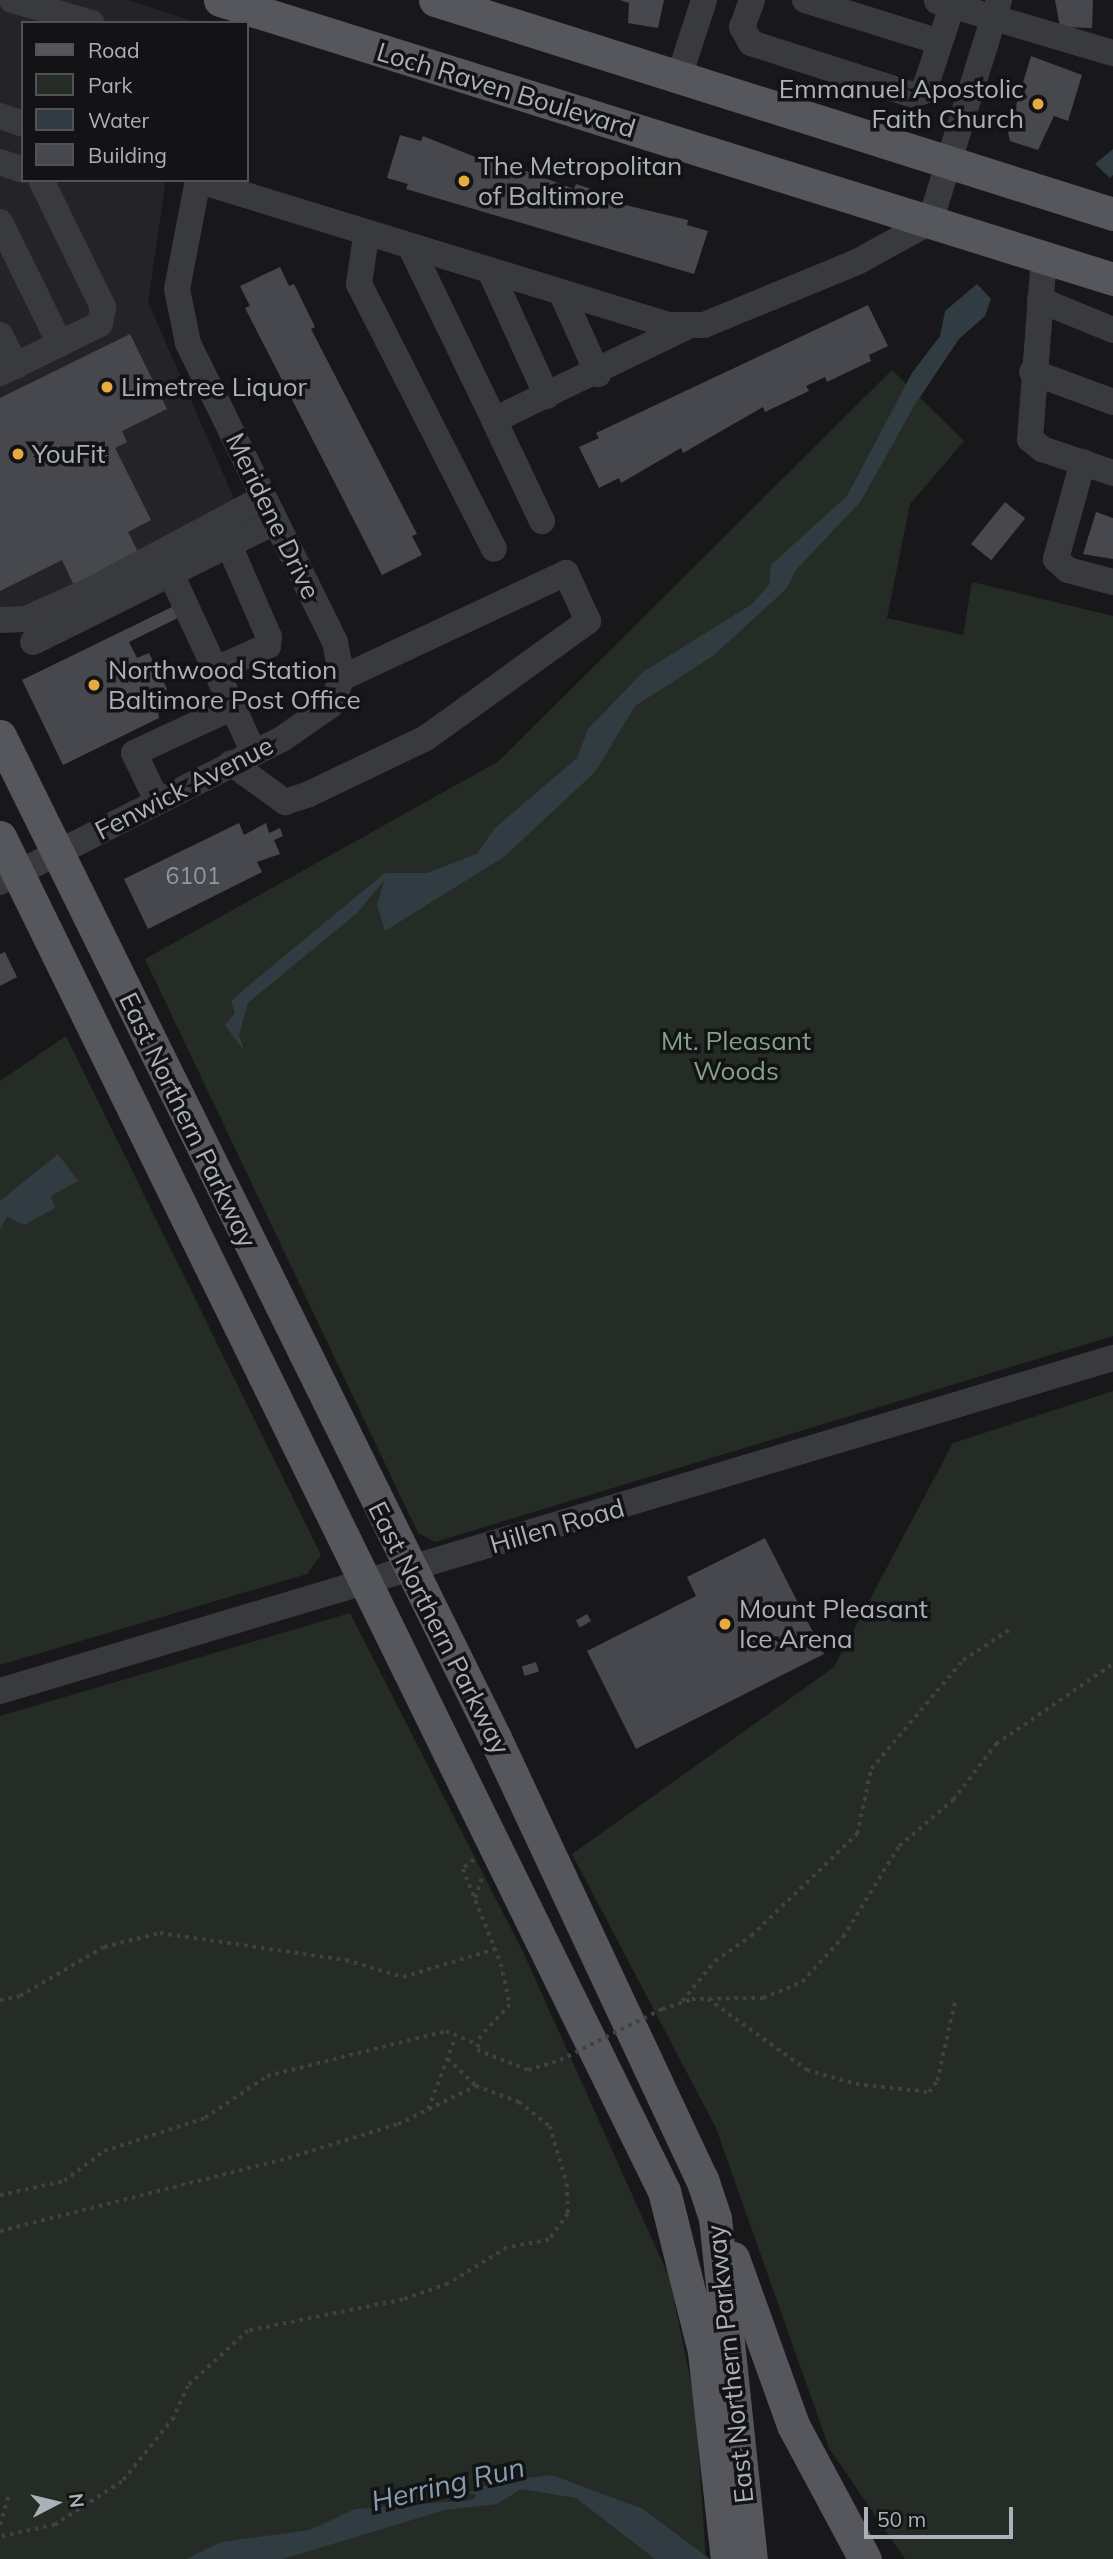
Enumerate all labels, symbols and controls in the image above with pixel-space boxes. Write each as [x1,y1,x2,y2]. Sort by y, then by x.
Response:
legend [21,21,248,182]
street label: Loch Raven Boulevard [373,36,639,144]
text: Road [88,37,139,63]
text: Park [88,72,132,98]
place label: Emmanuel Apostolic Faith Church [779,73,1024,134]
marker: Emmanuel Apostolic Faith Church [1030,96,1046,112]
text: Water [88,107,149,133]
text: Building [88,142,167,168]
place label: The Metropolitan of Baltimore [478,150,682,212]
marker: The Metropolitan of Baltimore [456,173,472,189]
place label: Limetree Liquor [121,371,307,403]
marker: Limetree Liquor [99,379,115,395]
street label: Meridene Drive [219,428,327,604]
place label: YouFit [32,438,105,470]
marker: YouFit [10,446,26,462]
place label: Northwood Station Baltimore Post Office [108,654,361,716]
marker: Northwood Station Baltimore Post Office [86,677,102,693]
street label: Fenwick Avenue [90,730,278,846]
house number: 6101 [165,862,221,890]
street label: East Northern Parkway [113,988,263,1252]
park label: Mt. Pleasant Woods [661,1025,811,1086]
street label: Hillen Road [486,1492,628,1560]
street label: East Northern Parkway [362,1496,516,1760]
place label: Mount Pleasant Ice Arena [739,1593,928,1654]
marker: Mount Pleasant Ice Arena [717,1616,733,1632]
street label: East Northern Parkway [700,2223,760,2505]
water label: Herring Run [368,2450,528,2518]
north arrow [21,2468,91,2538]
text: N [64,2492,90,2509]
scale bar [868,2492,1017,2536]
text: 50 m [877,2506,926,2532]

